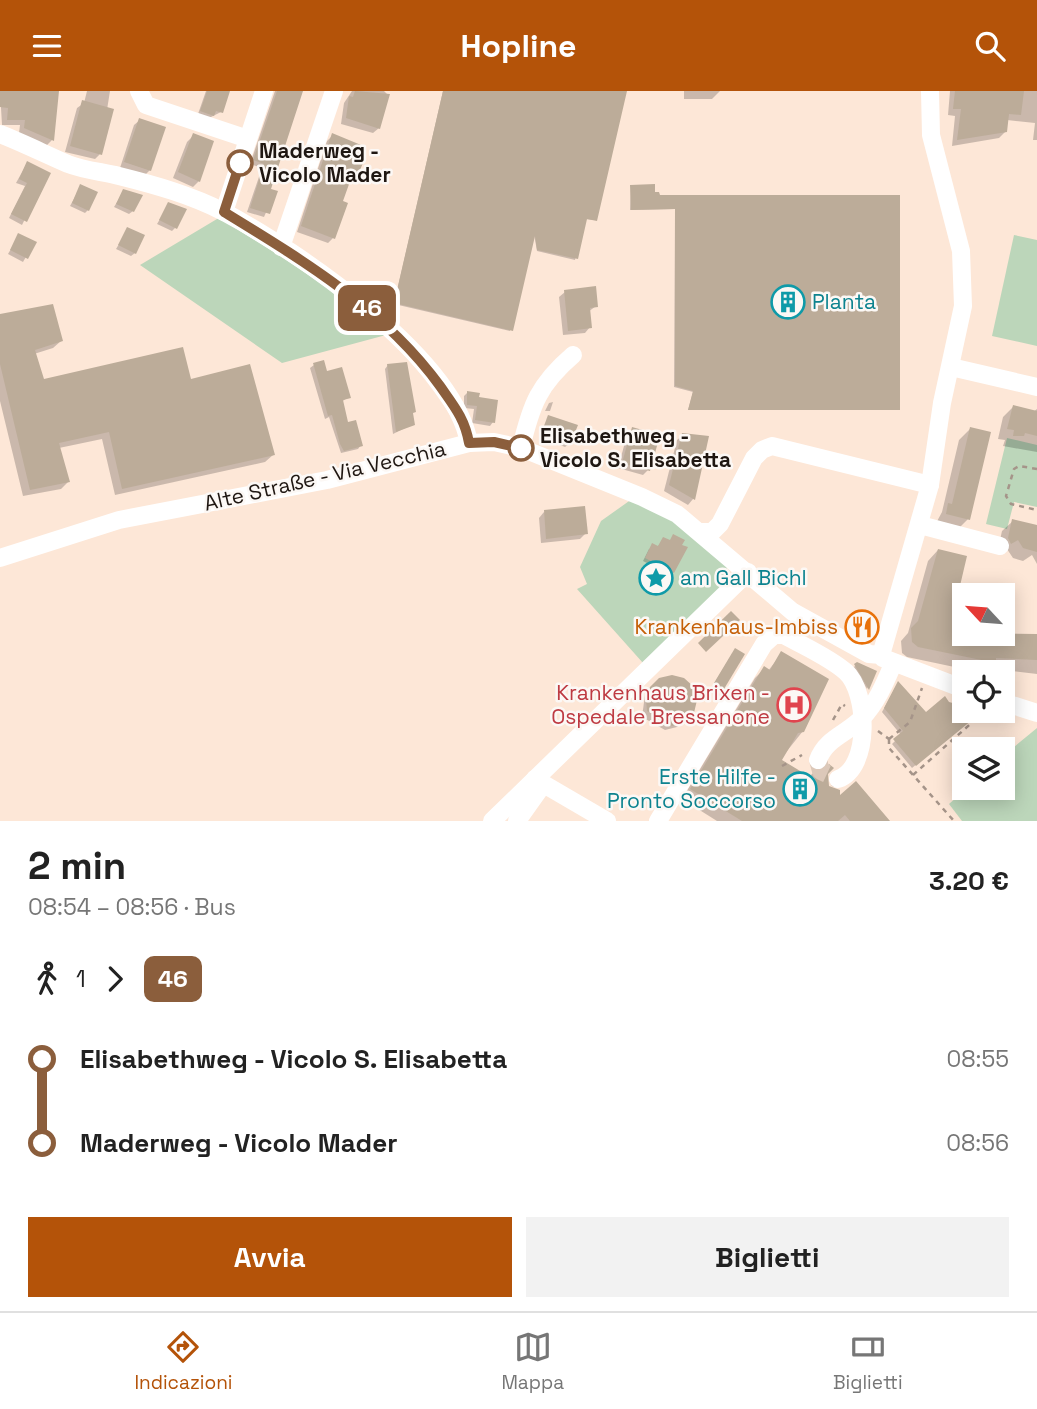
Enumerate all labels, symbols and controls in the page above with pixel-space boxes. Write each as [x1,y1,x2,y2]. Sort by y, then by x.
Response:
text: Hopline [460,26,577,66]
icon: menu [28,27,66,65]
icon: search [971,27,1009,65]
place label: Maderweg - Vicolo Mader [259,137,391,188]
marker: Maderweg - Vicolo Mader [227,150,253,176]
building icon: Planta [769,283,807,321]
line badge: 46 [336,285,398,331]
place label: Planta [812,288,876,315]
text: 46 [352,292,382,323]
place label: Elisabethweg - Vicolo S. Elisabetta [540,422,731,473]
street label: Alte Straße - Via Vecchia [201,435,448,516]
marker: Elisabethweg - Vicolo S. Elisabetta [508,435,534,461]
place icon: am Gall Bichl [637,559,675,597]
place label: am Gall Bichl [680,564,807,591]
north arrow [952,583,1015,646]
map controls [952,583,1015,800]
restaurant icon: Krankenhaus-Imbiss [843,608,881,646]
place label: Krankenhaus-Imbiss [634,613,838,640]
button: locate [952,660,1015,723]
place label: Krankenhaus Brixen - Ospedale Bressanone [551,679,770,730]
hospital icon: Krankenhaus Brixen - Ospedale Bressanone [775,686,813,724]
button: layers [952,737,1015,800]
place label: Erste Hilfe - Pronto Soccorso [607,763,776,814]
building icon: Erste Hilfe - Pronto Soccorso [781,770,819,808]
text: 2 min [28,842,126,890]
text: 3.20 € [929,864,1009,898]
text: 08:54 – 08:56 · Bus [28,892,236,922]
icon: walk [28,960,66,998]
icon: forward [96,960,134,998]
text: 46 [158,963,188,994]
text: 1 [76,964,86,994]
text: Elisabethweg - Vicolo S. Elisabetta [80,1042,507,1076]
text: 08:55 [947,1044,1009,1074]
text: Maderweg - Vicolo Mader [80,1126,397,1160]
text: 08:56 [946,1128,1009,1158]
button: Avvia [28,1217,512,1297]
button: Biglietti [526,1217,1009,1297]
tab: Indicazioni [134,1328,233,1395]
tab: Mappa [501,1328,564,1395]
tab: Biglietti [833,1328,903,1395]

